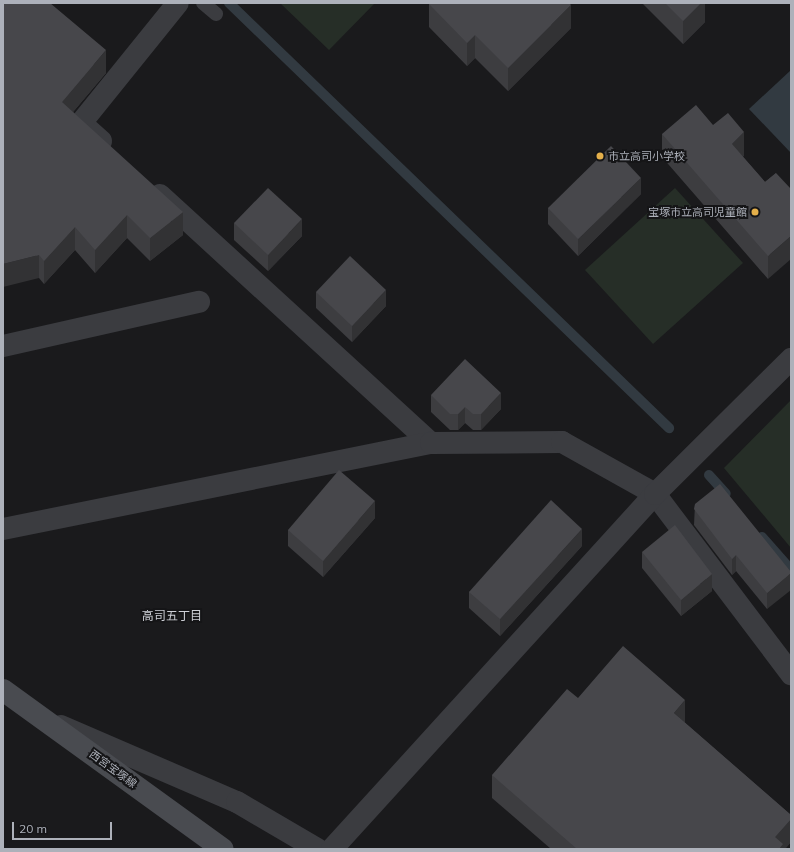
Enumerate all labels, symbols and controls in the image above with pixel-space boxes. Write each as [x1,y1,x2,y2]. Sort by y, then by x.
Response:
place label: 市立高司小学校 [608,149,685,163]
marker: 市立高司小学校 [595,151,605,161]
place label: 宝塚市立高司児童館 [648,205,747,219]
marker: 宝塚市立高司児童館 [750,207,760,217]
district label: 高司五丁目 [142,609,202,623]
street label: 西宮宝塚線 [87,747,139,791]
scale bar [14,814,114,840]
text: 20 m [19,821,47,836]

